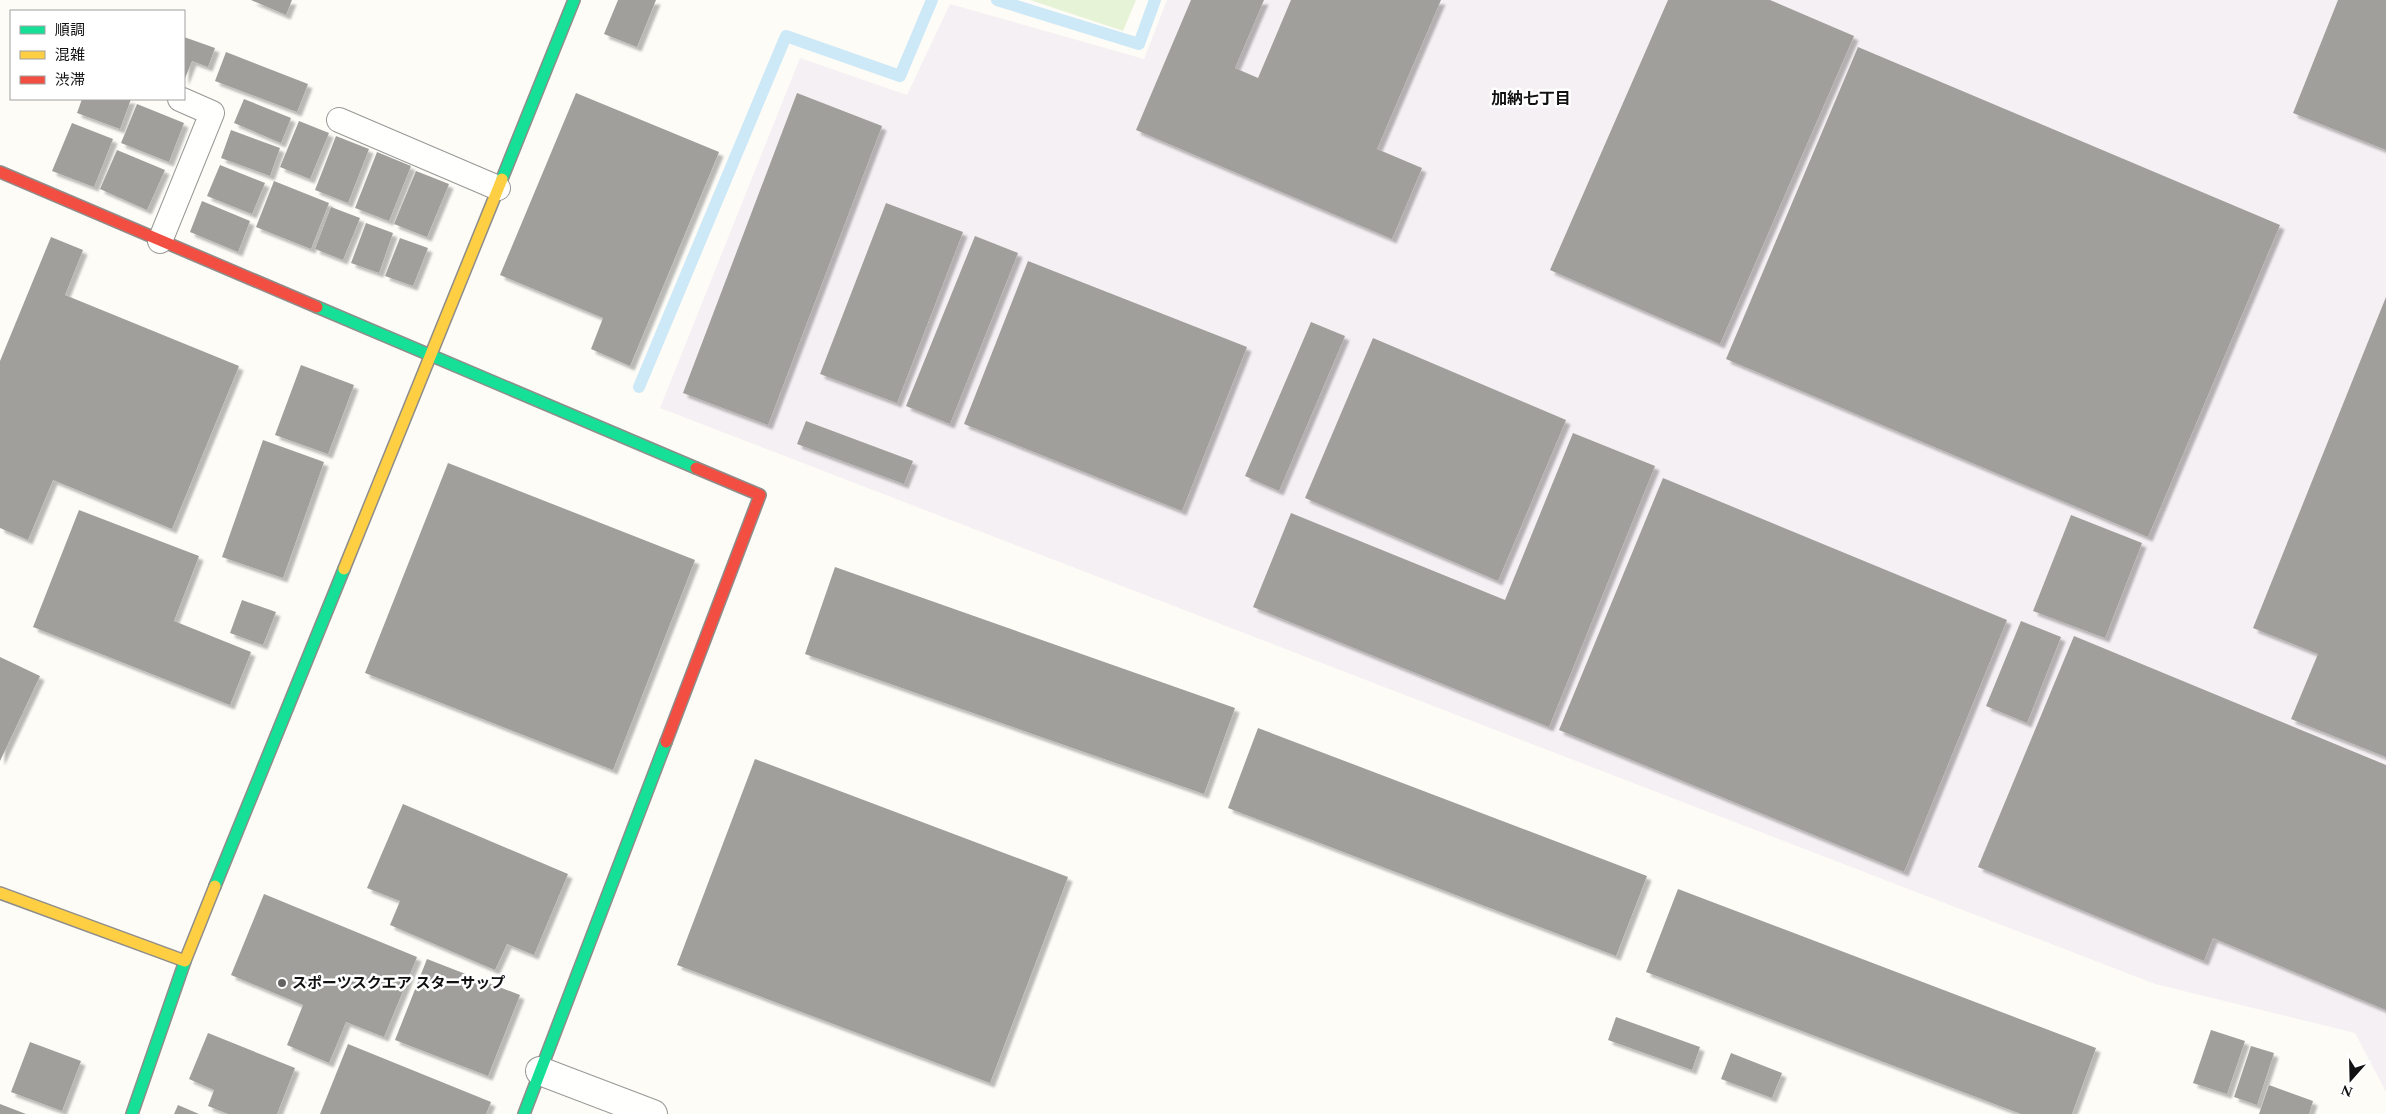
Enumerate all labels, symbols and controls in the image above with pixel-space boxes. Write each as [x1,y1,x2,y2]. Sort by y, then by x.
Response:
legend [10,10,185,100]
text: 順調 [55,19,85,42]
text: 混雑 [55,44,85,67]
text: 渋滞 [55,69,85,92]
district label: 加納七丁目 [1491,87,1571,111]
place label: スポーツスクエア スターサップ [292,972,505,995]
marker: スポーツスクエア スターサップ [276,977,288,989]
north arrow [2326,1054,2376,1104]
text: N [2338,1079,2356,1103]

